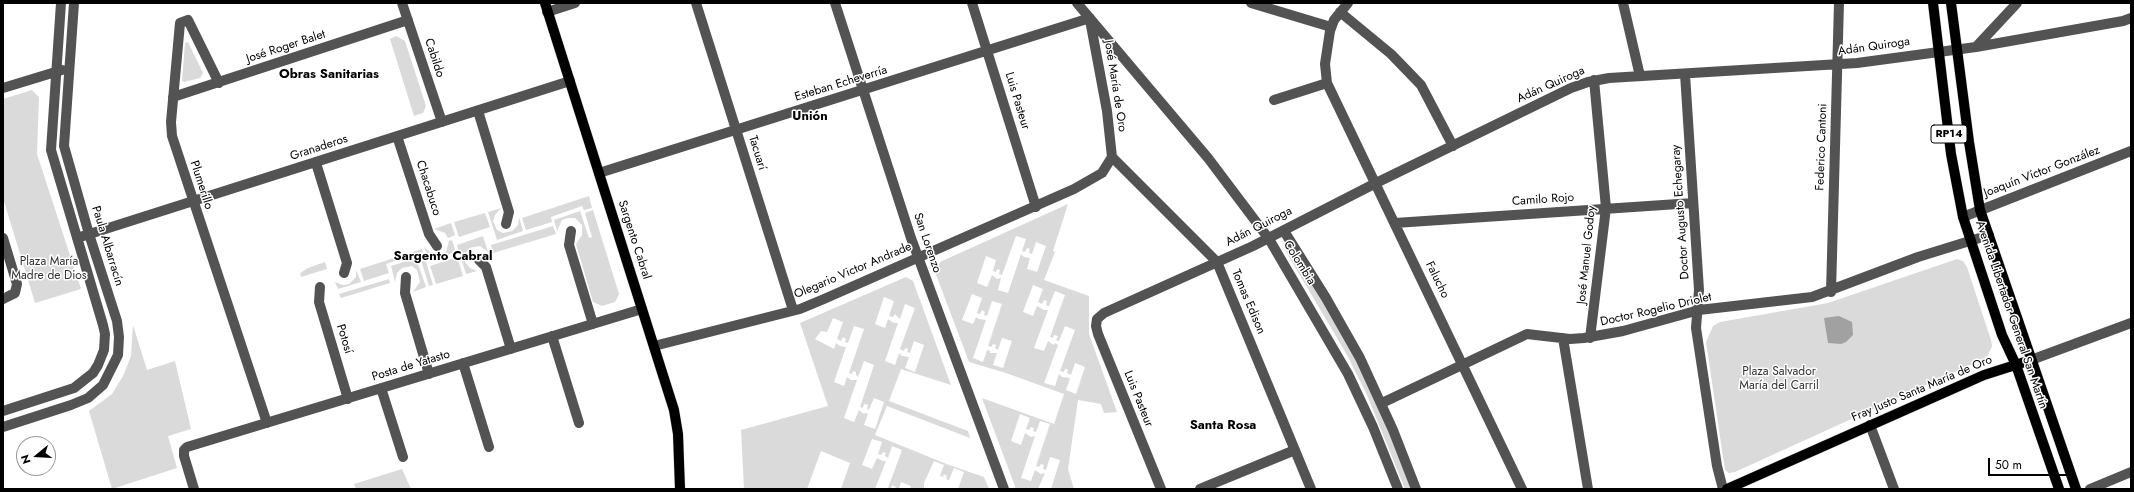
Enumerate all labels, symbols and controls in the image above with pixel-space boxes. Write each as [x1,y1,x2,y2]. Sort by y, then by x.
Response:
street label: José Roger Balet [245,27,327,67]
street label: Adán Quiroga [1837,35,1911,59]
street label: Cabildo [421,37,447,79]
street label: José María de Oro [1101,39,1129,133]
street label: Esteban Echeverría [793,63,889,105]
street label: Adán Quiroga [1515,64,1587,106]
district label: Obras Sanitarias [279,67,379,83]
street label: Luis Pasteur [1001,71,1033,131]
street label: Federico Cantoni [1813,103,1831,191]
district label: Unión [792,109,828,125]
road number: RP14 [1931,125,1967,143]
street label: Granaderos [288,132,350,164]
street label: Tacuarí [745,134,769,172]
street label: Joaquín Víctor González [1982,143,2102,201]
street label: Doctor Augusto Echegaray [1669,144,1693,280]
street label: Plumerillo [186,159,216,211]
street label: Chacabuco [412,159,444,217]
street label: Camilo Rojo [1511,191,1575,209]
street label: Sargento Cabral [614,199,654,281]
street label: Paula Albarracín [88,204,126,288]
street label: Adán Quiroga [1223,204,1295,250]
street label: José Manuel Godoy [1575,205,1599,305]
street label: San Lorenzo [910,211,944,275]
street label: Avenida Libertador General San Martín [1972,219,2050,411]
street label: Colombia [1280,238,1318,288]
street label: Olegario Victor Andrade [792,240,914,302]
district label: Sargento Cabral [394,249,492,265]
park label: Plaza María Madre de Dios [11,255,87,283]
street label: Falucho [1422,259,1452,301]
street label: Tomas Edison [1228,268,1268,336]
street label: Doctor Rogelio Driolet [1599,290,1713,330]
street label: Potosí [333,322,355,356]
street label: Posta de Yatasto [370,347,452,385]
street label: Fray Justo Santa María de Oro [1850,353,1994,425]
park label: Plaza Salvador María del Carril [1739,365,1819,393]
street label: Luis Pasteur [1120,369,1156,429]
district label: Santa Rosa [1190,418,1256,434]
north arrow [16,436,56,476]
scale bar [1990,450,2072,476]
text: N [17,453,34,466]
text: 50 m [1995,456,2022,474]

